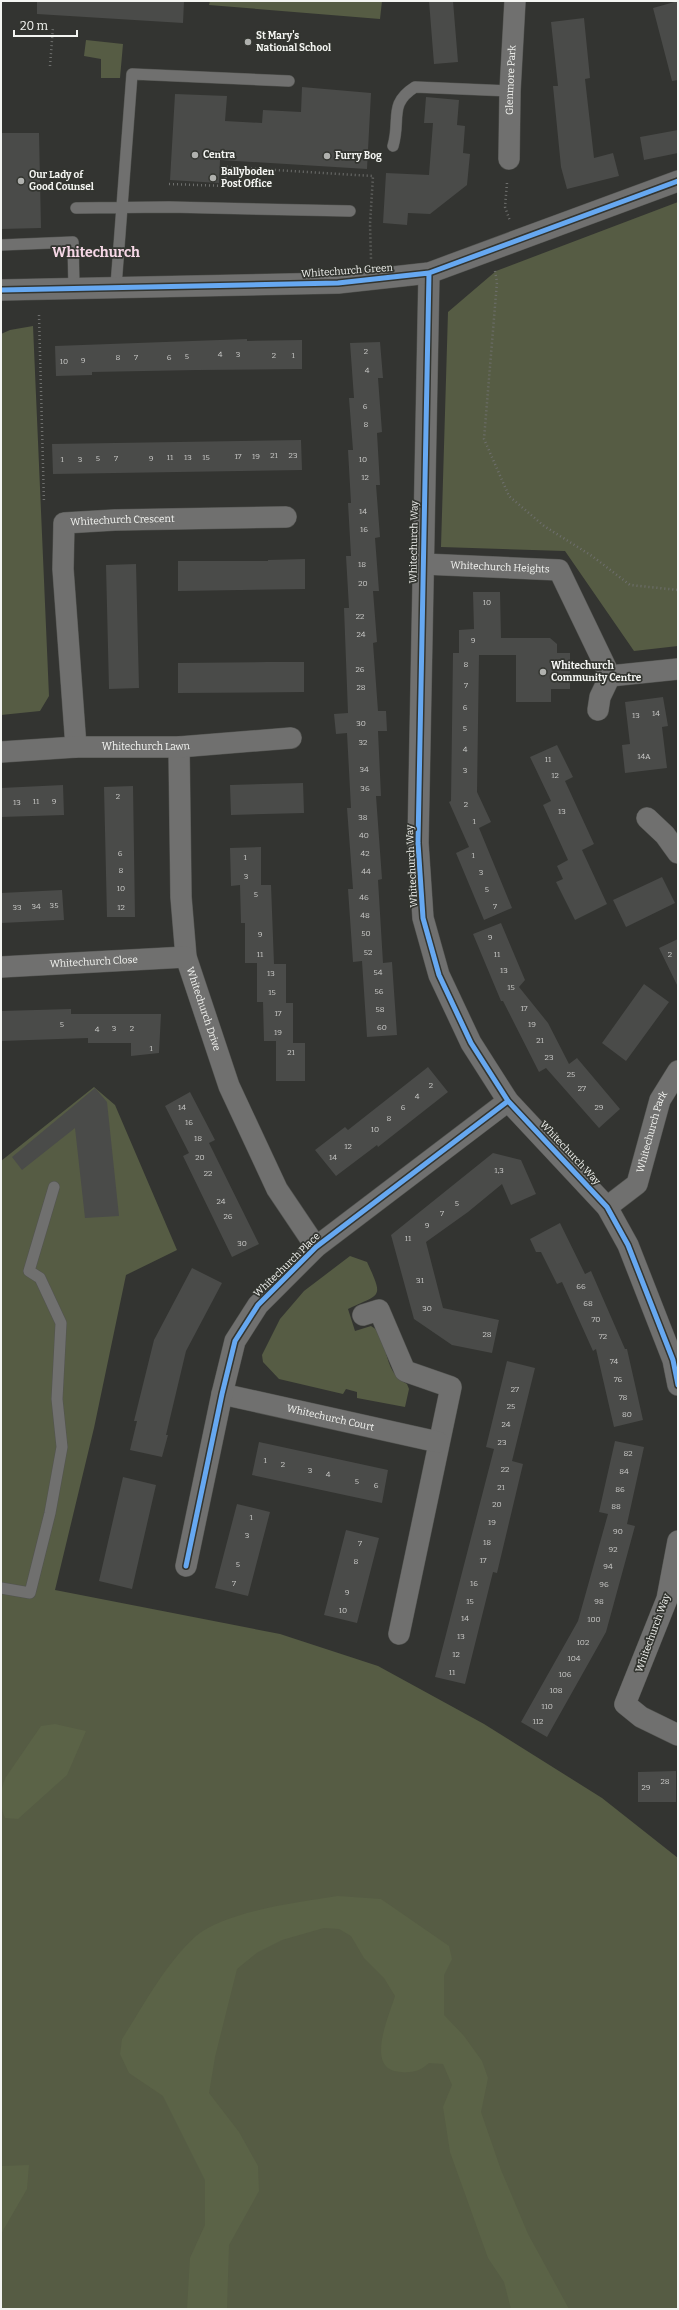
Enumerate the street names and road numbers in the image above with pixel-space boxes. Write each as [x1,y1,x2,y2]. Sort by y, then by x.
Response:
street label: Glenmore Park [504,44,519,115]
street label: Whitechurch Green [301,262,394,280]
street label: Whitechurch Way [407,500,421,584]
street label: Whitechurch Crescent [70,513,175,529]
street label: Whitechurch Heights [450,559,550,576]
street label: Whitechurch Lawn [102,740,191,753]
street label: Whitechurch Way [404,824,420,908]
street label: Whitechurch Close [50,954,138,970]
street label: Whitechurch Drive [184,965,223,1053]
street label: Whitechurch Park [634,1089,670,1174]
street label: Whitechurch Way [537,1119,603,1188]
street label: Whitechurch Place [251,1230,323,1300]
street label: Whitechurch Court [285,1403,376,1434]
street label: Whitechurch Way [633,1591,673,1674]

